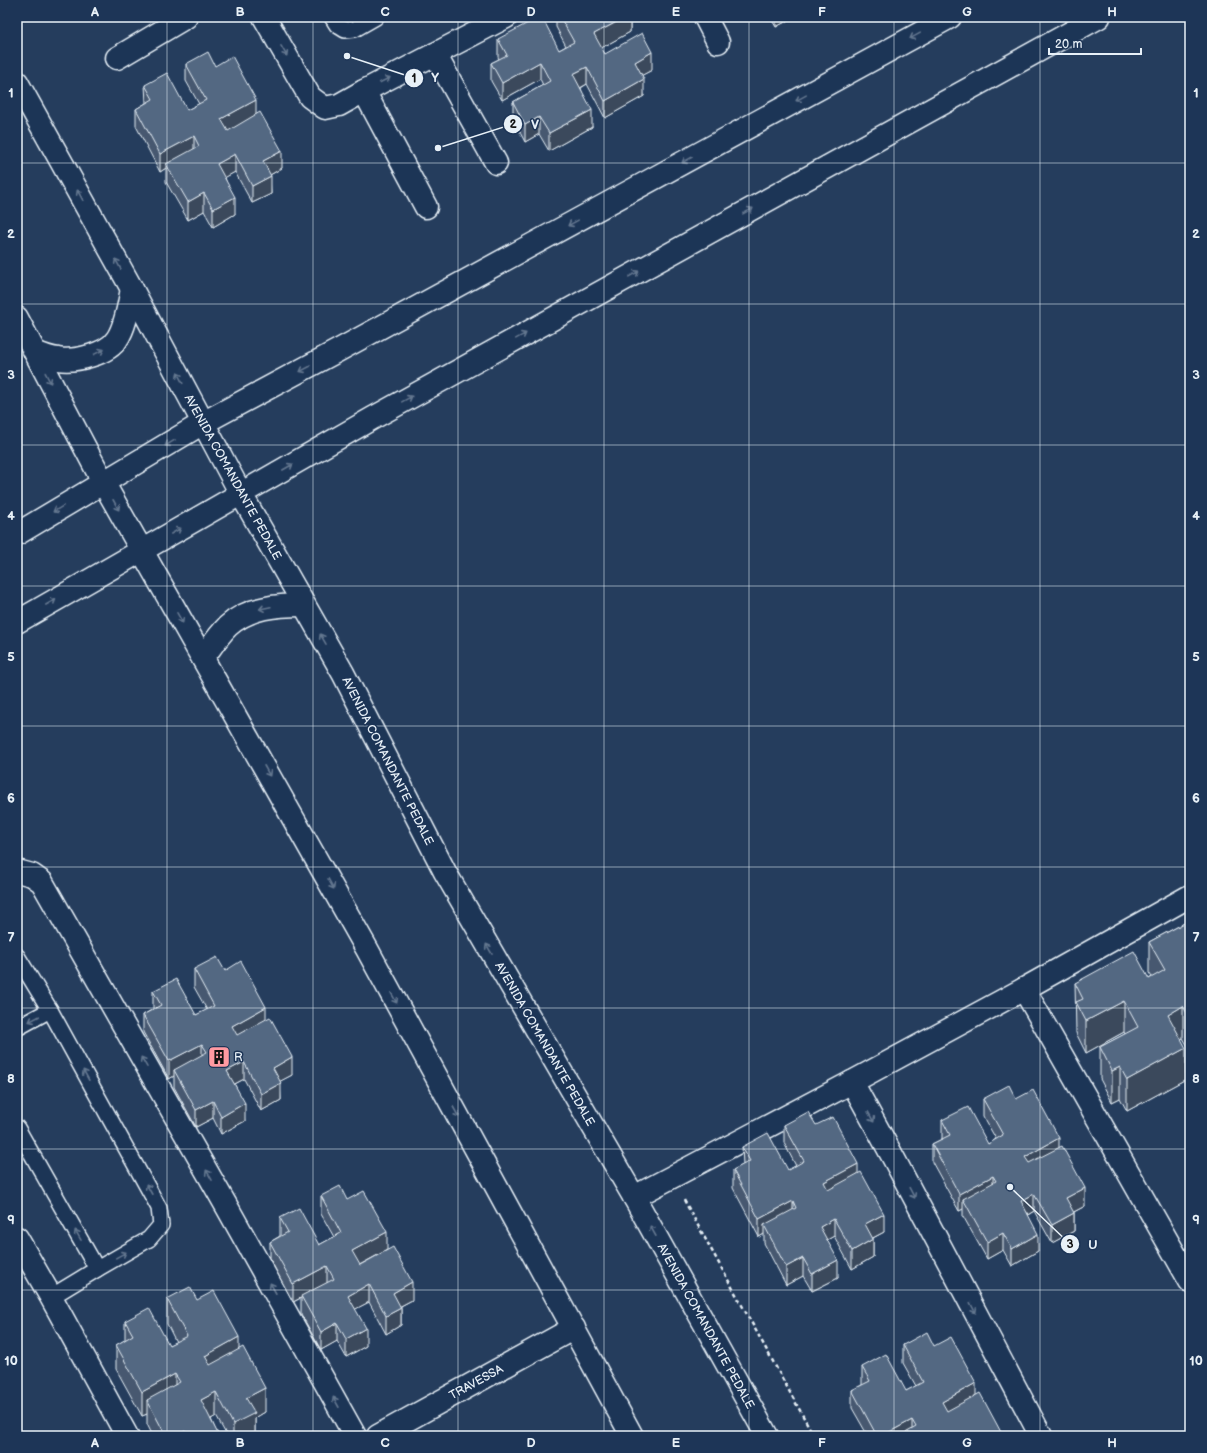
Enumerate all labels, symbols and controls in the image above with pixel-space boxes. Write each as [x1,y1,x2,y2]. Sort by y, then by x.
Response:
text: A [90,4,99,20]
text: B [235,4,245,20]
text: C [380,4,390,20]
text: D [526,4,536,20]
text: E [672,4,681,20]
text: F [818,4,826,20]
text: G [962,4,972,20]
text: H [1107,4,1117,20]
scale bar [1049,30,1141,56]
one-way arrow [909,32,921,40]
text: 20 m [1055,37,1082,52]
one-way arrow [280,45,288,57]
callout: Y [404,65,447,90]
text: Y [431,70,439,86]
text: 1 [411,71,417,86]
one-way arrow [379,76,391,83]
text: 1 [8,85,14,101]
text: 1 [1193,85,1199,101]
one-way arrow [795,95,807,102]
callout: V [503,112,547,137]
text: 2 [509,117,517,132]
text: V [531,117,539,133]
one-way arrow [681,157,693,165]
one-way arrow [75,189,83,201]
one-way arrow [742,206,754,214]
one-way arrow [567,219,579,227]
text: 2 [7,226,15,242]
text: 2 [1192,226,1200,242]
one-way arrow [114,258,121,270]
one-way arrow [628,269,640,277]
one-way arrow [515,332,527,340]
one-way arrow [93,348,105,355]
one-way arrow [299,366,311,373]
text: 3 [7,367,15,383]
text: 3 [1192,367,1200,383]
one-way arrow [45,372,52,384]
one-way arrow [175,372,183,384]
street label: AVENIDA COMANDANTE PEDALE [181,392,284,563]
one-way arrow [401,395,413,403]
one-way arrow [164,439,176,447]
one-way arrow [282,462,294,470]
one-way arrow [112,499,120,511]
one-way arrow [52,506,64,514]
text: 4 [7,508,15,524]
text: 4 [1192,508,1200,524]
one-way arrow [170,527,182,535]
one-way arrow [45,598,57,606]
one-way arrow [259,605,272,613]
one-way arrow [177,612,184,624]
one-way arrow [319,633,327,645]
text: 5 [7,649,15,665]
text: 5 [1192,649,1200,665]
street label: AVENIDA COMANDANTE PEDALE [338,675,437,848]
one-way arrow [264,765,271,777]
text: 6 [7,790,15,806]
text: 6 [1192,790,1200,806]
one-way arrow [327,878,335,890]
text: 7 [7,930,15,946]
text: 7 [1192,930,1200,946]
one-way arrow [485,943,493,955]
street label: AVENIDA COMANDANTE PEDALE [491,960,598,1129]
one-way arrow [391,992,398,1004]
one-way arrow [28,1016,40,1023]
building icon: R [206,1044,232,1070]
place label: R [234,1050,243,1065]
one-way arrow [140,1056,148,1068]
one-way arrow [82,1069,90,1081]
text: 8 [7,1071,15,1087]
text: 8 [1192,1071,1200,1087]
one-way arrow [453,1106,460,1118]
one-way arrow [868,1110,875,1122]
one-way arrow [205,1169,213,1181]
one-way arrow [145,1183,152,1195]
one-way arrow [909,1187,917,1199]
text: 9 [7,1212,15,1228]
text: 9 [1192,1212,1200,1228]
one-way arrow [649,1225,656,1237]
one-way arrow [73,1229,81,1241]
callout: U [1060,1232,1106,1257]
text: 3 [1066,1237,1074,1252]
text: U [1088,1237,1098,1253]
street label: AVENIDA COMANDANTE PEDALE [654,1241,757,1412]
one-way arrow [114,1251,126,1259]
one-way arrow [268,1282,276,1294]
one-way arrow [970,1302,977,1314]
text: 10 [4,1353,18,1369]
text: 10 [1189,1353,1203,1369]
street label: TRAVESSA [447,1361,506,1403]
one-way arrow [331,1396,339,1408]
text: A [90,1435,99,1451]
text: B [235,1435,245,1451]
text: C [380,1435,390,1451]
text: D [526,1435,536,1451]
text: E [672,1435,681,1451]
text: F [818,1435,826,1451]
text: G [962,1435,972,1451]
text: H [1107,1435,1117,1451]

